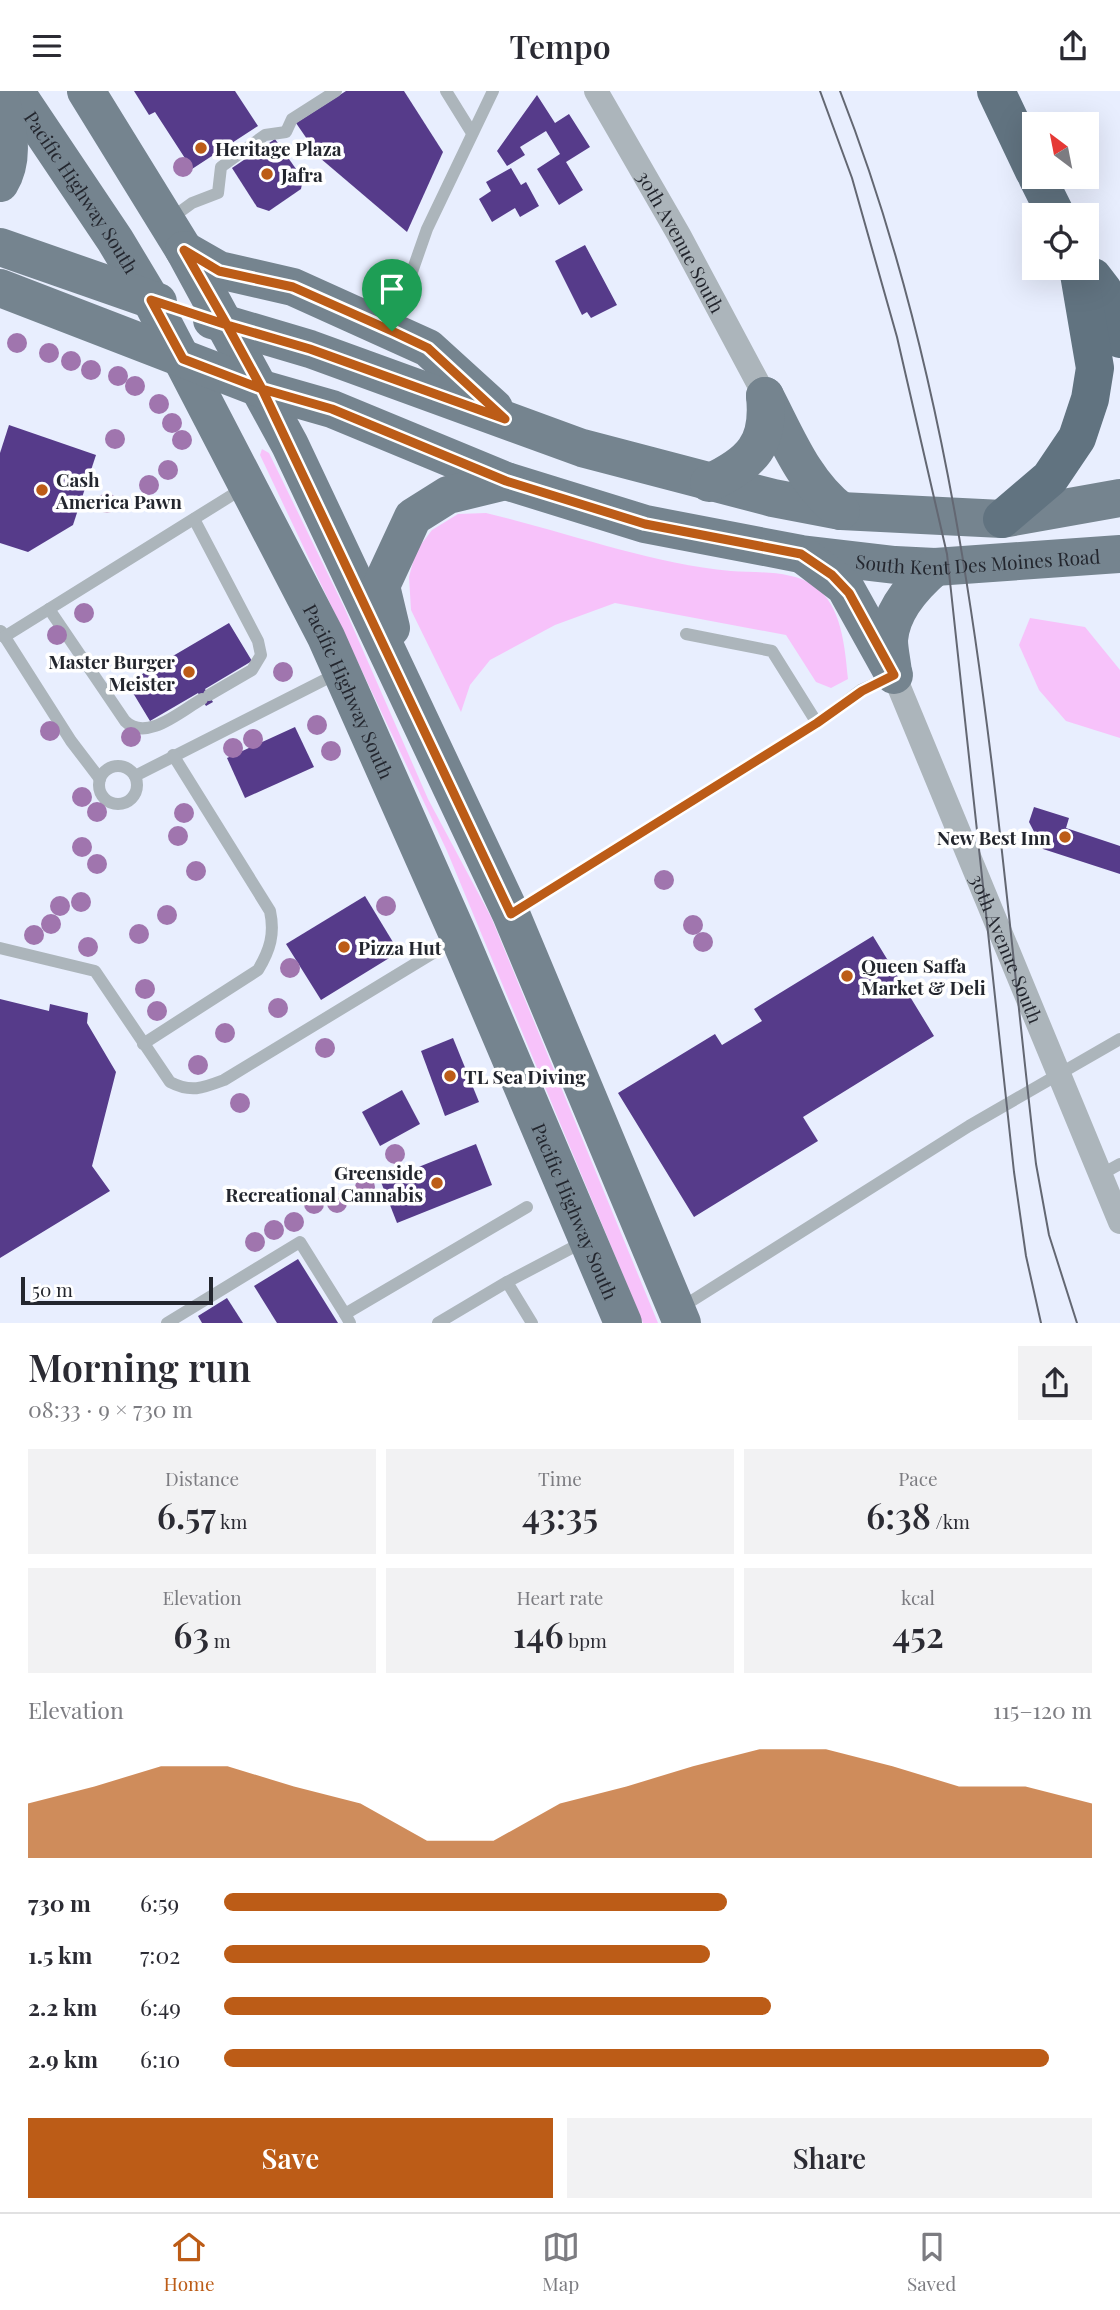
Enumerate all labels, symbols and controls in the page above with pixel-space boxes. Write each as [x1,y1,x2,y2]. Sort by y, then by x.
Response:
text: Tempo [509,24,611,67]
icon: menu [28,27,66,65]
icon: share [1054,27,1092,65]
street label: Pacific Highway South [19,106,145,278]
north arrow [1022,112,1099,189]
map controls [1022,112,1099,280]
place label: Heritage Plaza [215,135,342,161]
marker: Heritage Plaza [193,140,209,156]
place label: Jafra [280,161,323,187]
street label: 30th Avenue South [631,165,731,317]
marker: Jafra [259,166,275,182]
button: locate [1022,203,1099,280]
pin [362,259,422,331]
icon: arrive [373,270,411,308]
place label: Cash America Pawn [55,466,182,514]
marker: Cash America Pawn [34,482,50,498]
street label: South Kent Des Moines Road [854,542,1101,580]
street label: Pacific Highway South [298,599,400,783]
place label: Master Burger Meister [48,648,175,696]
marker: Master Burger Meister [181,664,197,680]
place label: New Best Inn [937,824,1051,850]
marker: New Best Inn [1057,829,1073,845]
street label: 30th Avenue South [965,870,1049,1027]
place label: Pizza Hut [358,934,442,960]
marker: Pizza Hut [336,939,352,955]
place label: Queen Saffa Market & Deli [861,952,986,1000]
marker: Queen Saffa Market & Deli [839,968,855,984]
place label: TL Sea Diving [464,1063,586,1089]
marker: TL Sea Diving [442,1068,458,1084]
street label: Pacific Highway South [526,1119,624,1303]
place label: Greenside Recreational Cannabis [225,1159,423,1207]
marker: Greenside Recreational Cannabis [429,1175,445,1191]
scale bar [21,1274,214,1306]
text: 50 m [32,1276,73,1302]
text: Morning run [28,1341,251,1392]
button: share [1018,1346,1092,1420]
text: 08:33 · 9 × 730 m [28,1393,193,1424]
text: Distance [165,1465,239,1491]
text: Time [538,1465,582,1491]
text: Pace [898,1465,938,1491]
text: 6.57 [157,1491,216,1538]
text: 43:35 [522,1491,598,1538]
text: 6:38 [866,1491,931,1538]
text: km [216,1508,247,1534]
text: /km [931,1508,970,1534]
text: Elevation [162,1584,242,1610]
text: Heart rate [517,1584,603,1610]
text: kcal [901,1584,935,1610]
text: 63 [173,1610,209,1657]
text: 146 [513,1610,564,1657]
text: 452 [892,1610,944,1657]
text: m [209,1627,231,1653]
text: bpm [564,1627,607,1653]
text: Elevation [28,1694,124,1725]
text: 115–120 m [993,1694,1092,1725]
text: 730 m [28,1887,91,1918]
text: 6:59 [140,1887,179,1918]
text: 1.5 km [28,1939,92,1970]
text: 7:02 [140,1939,180,1970]
text: 2.2 km [28,1991,97,2022]
text: 6:49 [140,1991,181,2022]
text: 2.9 km [28,2043,98,2074]
text: 6:10 [140,2043,180,2074]
button: Save [28,2118,553,2198]
button: Share [567,2118,1092,2198]
tab: Home [164,2228,215,2296]
tab: Map [542,2228,580,2296]
tab: Saved [907,2228,956,2296]

